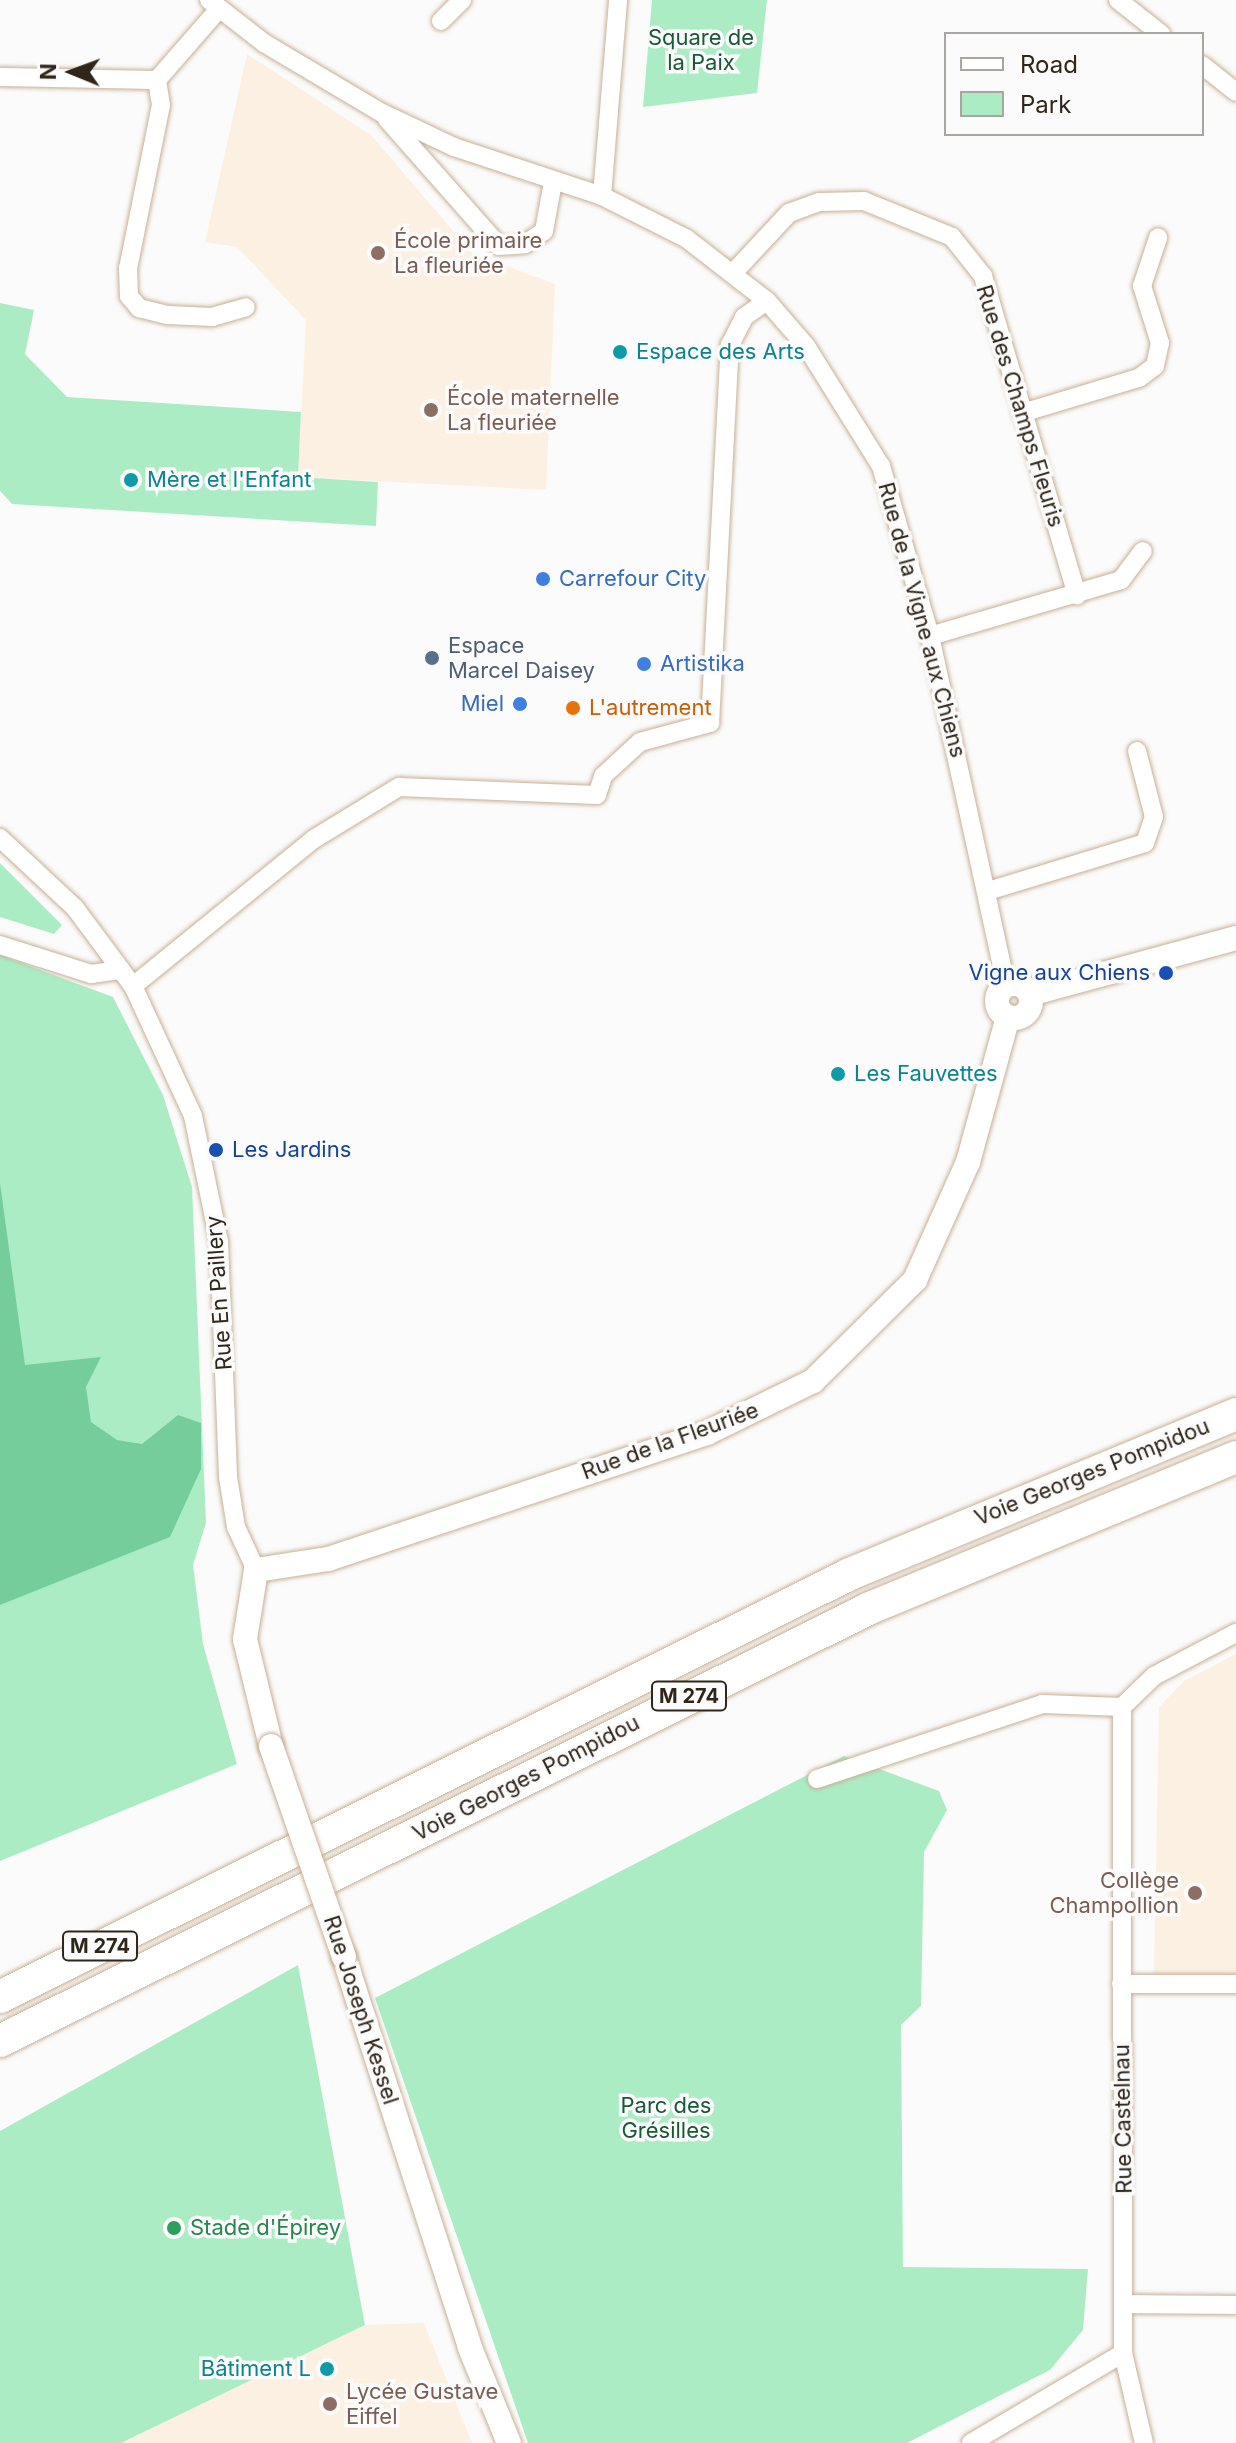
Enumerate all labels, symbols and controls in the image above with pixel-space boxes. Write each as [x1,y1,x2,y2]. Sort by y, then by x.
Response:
park label: Square de la Paix [648,24,754,76]
north arrow [32,32,112,112]
legend [944,32,1204,136]
text: Road [1020,50,1078,79]
text: N [35,63,61,80]
text: Park [1020,90,1071,119]
place label: École primaire La fleuriée [394,227,542,278]
marker: École primaire La fleuriée [369,244,387,262]
street label: Rue des Champs Fleuris [971,282,1069,530]
place label: Espace des Arts [636,339,805,365]
marker: Espace des Arts [611,343,629,361]
place label: École maternelle La fleuriée [447,384,620,436]
marker: École maternelle La fleuriée [422,401,440,419]
place label: Mère et l'Enfant [147,467,311,493]
marker: Mère et l'Enfant [122,471,140,489]
street label: Rue de la Vigne aux Chiens [873,479,971,761]
place label: Carrefour City [559,566,706,592]
marker: Carrefour City [534,570,552,588]
place label: Espace Marcel Daisey [448,632,595,684]
marker: Espace Marcel Daisey [423,649,441,667]
place label: Artistika [660,651,745,677]
marker: Artistika [635,655,653,673]
place label: Miel [461,691,504,717]
marker: Miel [511,695,529,713]
place label: L'autrement [589,695,712,721]
marker: L'autrement [564,699,582,717]
place label: Vigne aux Chiens [969,960,1150,986]
marker: Vigne aux Chiens [1157,964,1175,982]
place label: Les Fauvettes [854,1061,998,1087]
marker: Les Fauvettes [829,1065,847,1083]
place label: Les Jardins [232,1137,351,1163]
marker: Les Jardins [207,1141,225,1159]
street label: Rue En Paillery [200,1215,238,1371]
street label: Rue de la Fleuriée [578,1397,762,1485]
street label: Voie Georges Pompidou [971,1413,1213,1531]
road number: M 274 [651,1680,727,1712]
street label: Voie Georges Pompidou [408,1709,644,1847]
place label: Collège Champollion [1049,1867,1179,1918]
marker: Collège Champollion [1186,1884,1204,1902]
street label: Rue Joseph Kessel [318,1912,404,2108]
road number: M 274 [62,1930,138,1962]
street label: Rue Castelnau [1108,2044,1138,2194]
park label: Parc des Grésilles [621,2092,711,2144]
place label: Stade d'Épirey [190,2215,341,2241]
marker: Stade d'Épirey [165,2219,183,2237]
place label: Bâtiment L [201,2356,311,2382]
marker: Bâtiment L [318,2360,336,2378]
place label: Lycée Gustave Eiffel [346,2378,498,2430]
marker: Lycée Gustave Eiffel [321,2395,339,2413]

